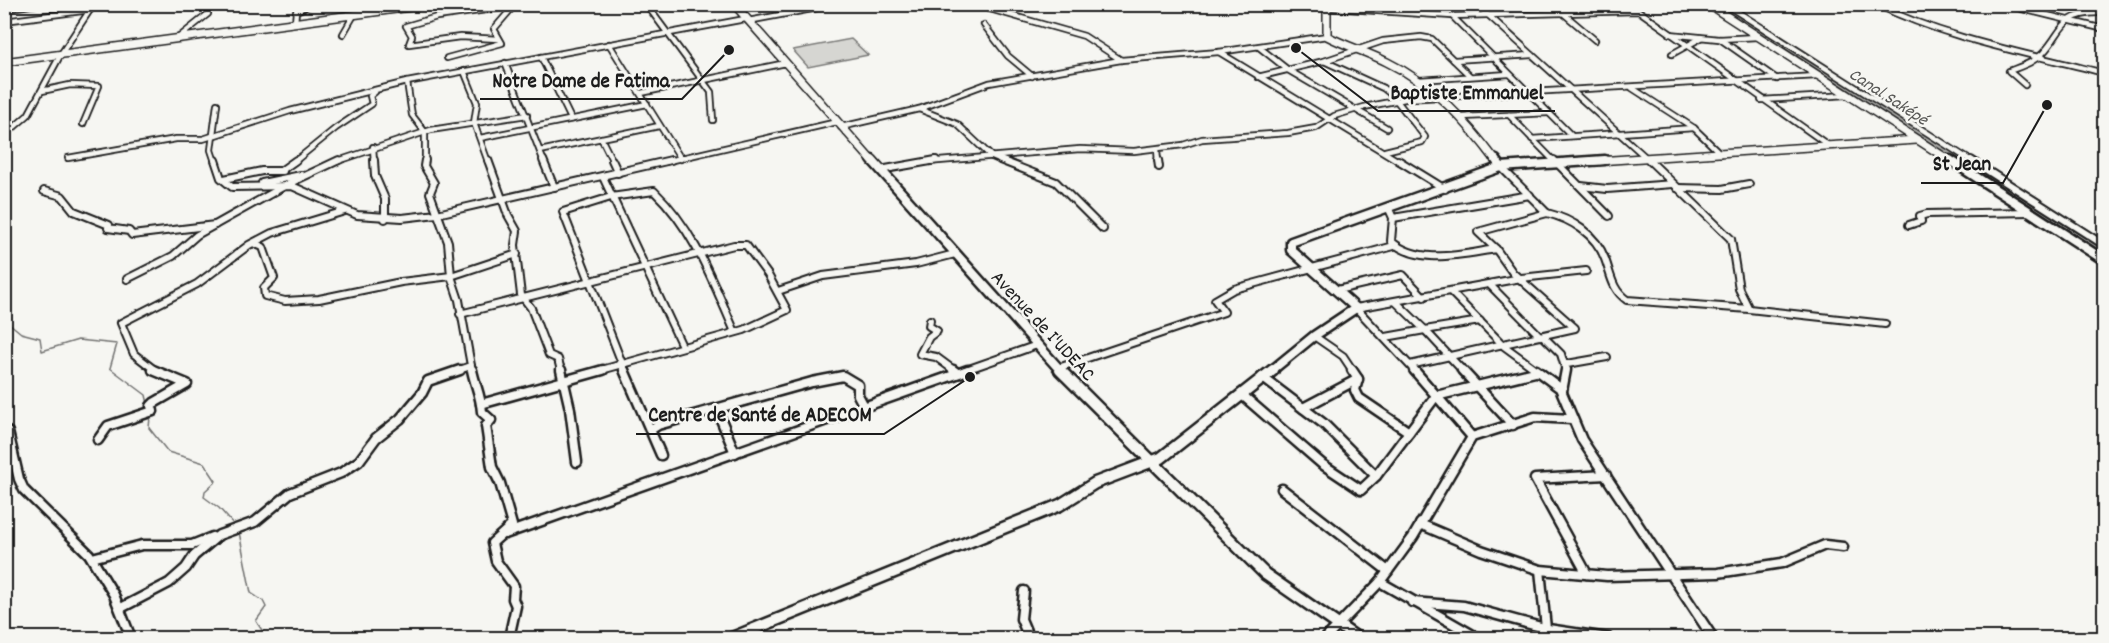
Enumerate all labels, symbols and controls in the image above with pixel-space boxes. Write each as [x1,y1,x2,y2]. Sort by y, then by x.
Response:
callout: Notre Dame de Fatima [480,60,682,99]
water label: Canal Saképé [1843,63,1934,134]
text: Notre Dame de Fatima [492,68,671,98]
callout: Baptiste Emmanuel [1378,72,1555,111]
text: Baptiste Emmanuel [1391,80,1544,110]
callout: St Jean [1921,144,2003,183]
text: St Jean [1933,151,1991,181]
street label: Avenue de I'UDEAC [983,266,1101,389]
callout: Centre de Santé de ADECOM [636,395,884,434]
text: Centre de Santé de ADECOM [648,402,872,432]

